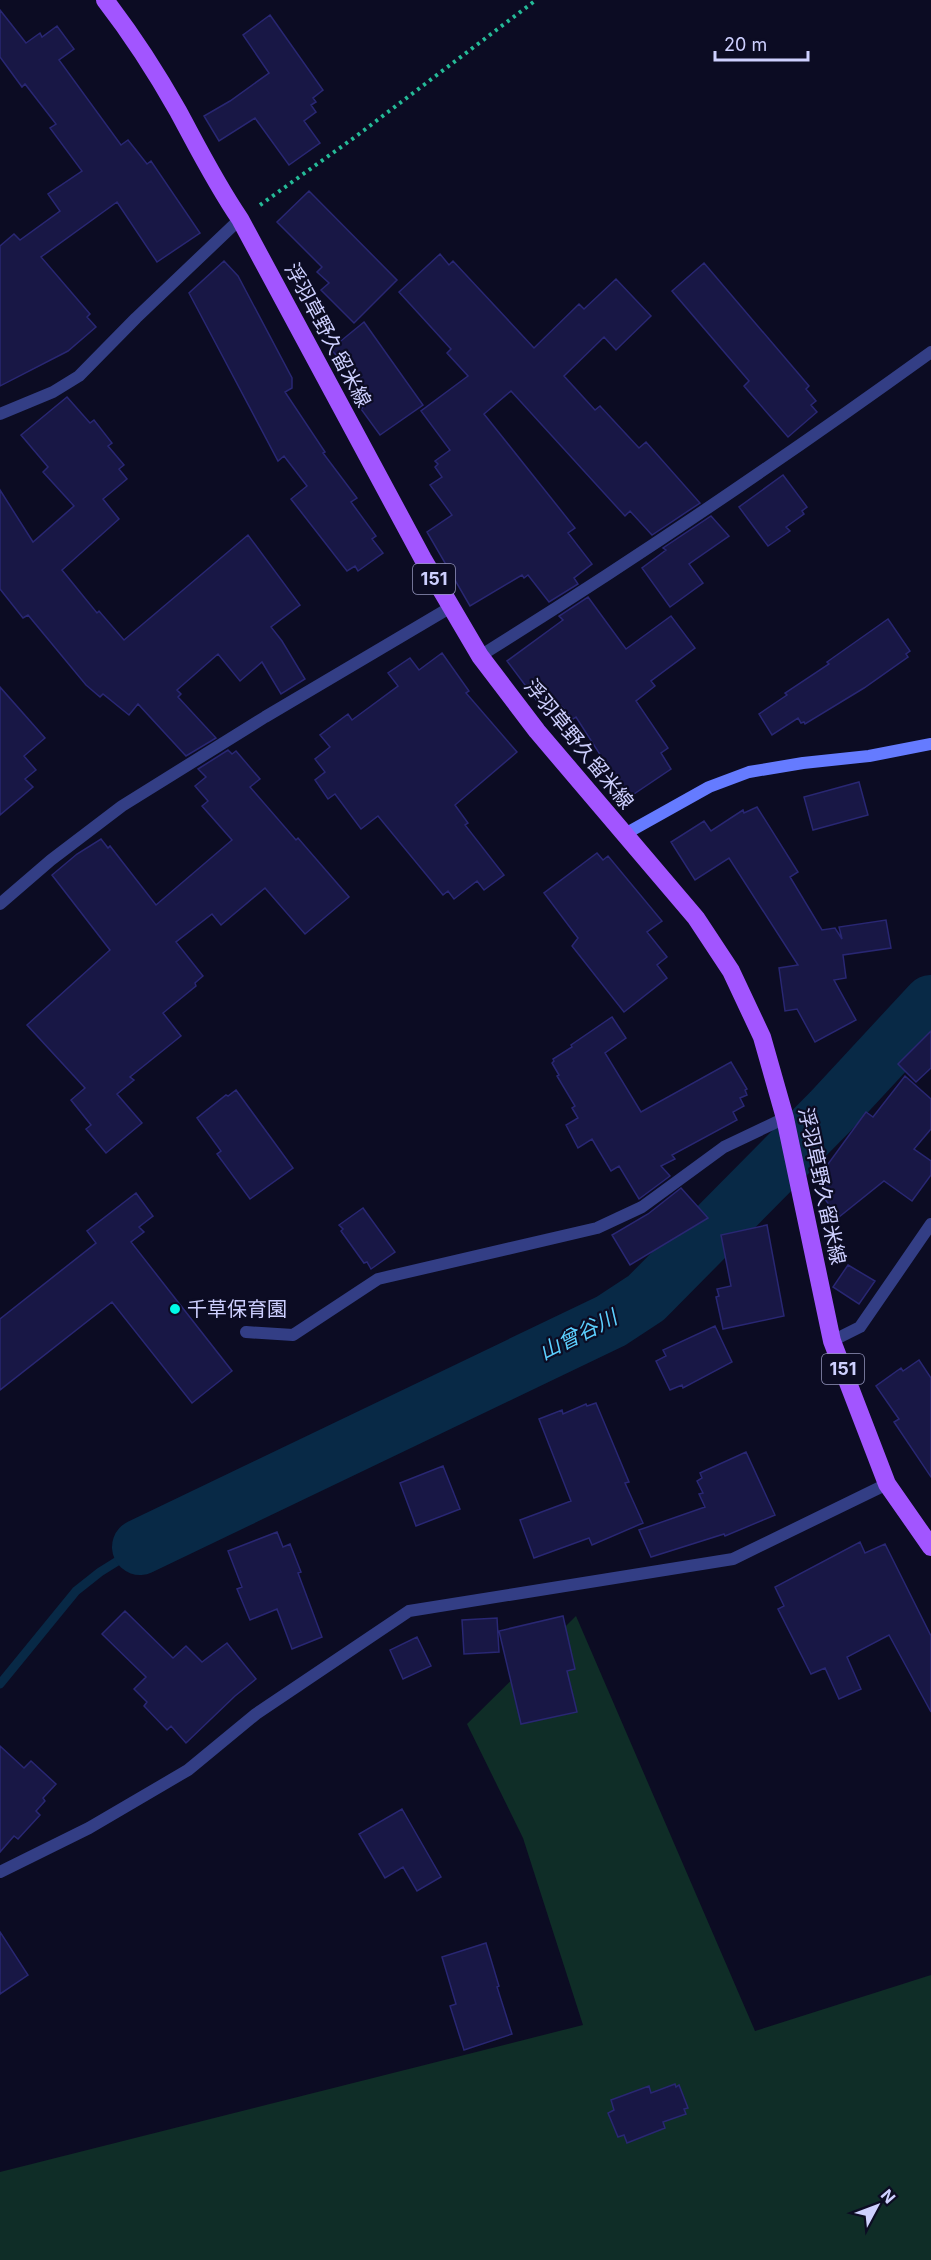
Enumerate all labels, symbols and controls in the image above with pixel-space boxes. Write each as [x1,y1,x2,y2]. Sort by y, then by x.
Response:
scale bar [715,24,808,62]
text: 20 m [724,34,767,55]
street label: 浮羽草野久留米線 [280,259,376,411]
road number: 151 [413,564,455,594]
street label: 浮羽草野久留米線 [519,674,639,814]
street label: 浮羽草野久留米線 [794,1105,850,1267]
place label: 千草保育園 [187,1297,287,1321]
marker: 千草保育園 [168,1302,182,1316]
water label: 山曾谷川 [535,1303,623,1365]
road number: 151 [822,1354,864,1384]
north arrow [847,2176,907,2236]
text: N [877,2185,900,2207]

